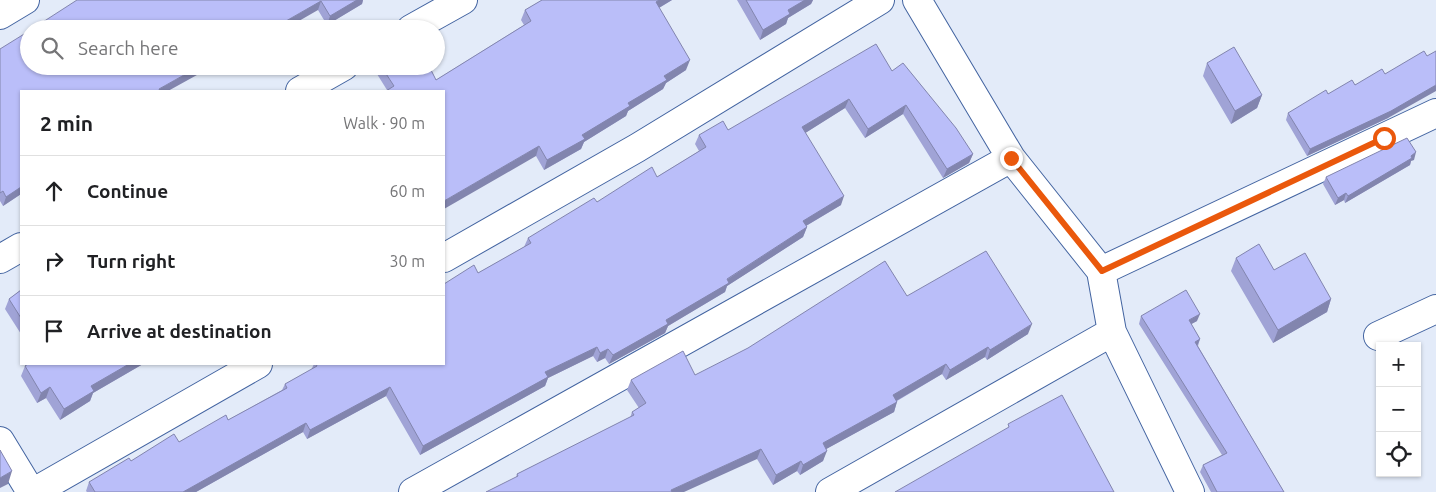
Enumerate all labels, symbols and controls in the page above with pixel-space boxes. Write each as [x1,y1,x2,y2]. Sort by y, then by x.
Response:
search box [20,20,445,75]
icon: search [38,34,66,62]
text: Search here [78,37,178,59]
text: 2 min [40,111,93,135]
text: Walk · 90 m [343,114,425,132]
route start [1373,127,1396,150]
route end [1000,147,1023,170]
icon: ahead [40,177,68,205]
text: Continue [87,180,168,202]
text: 60 m [389,182,425,200]
icon: right [40,247,68,275]
text: Turn right [87,250,175,272]
text: 30 m [389,252,425,270]
icon: arrive [40,317,68,345]
text: Arrive at destination [87,320,272,342]
map controls [1376,342,1421,477]
button: + [1376,342,1421,387]
button: − [1376,387,1421,432]
button: locate [1376,432,1421,477]

